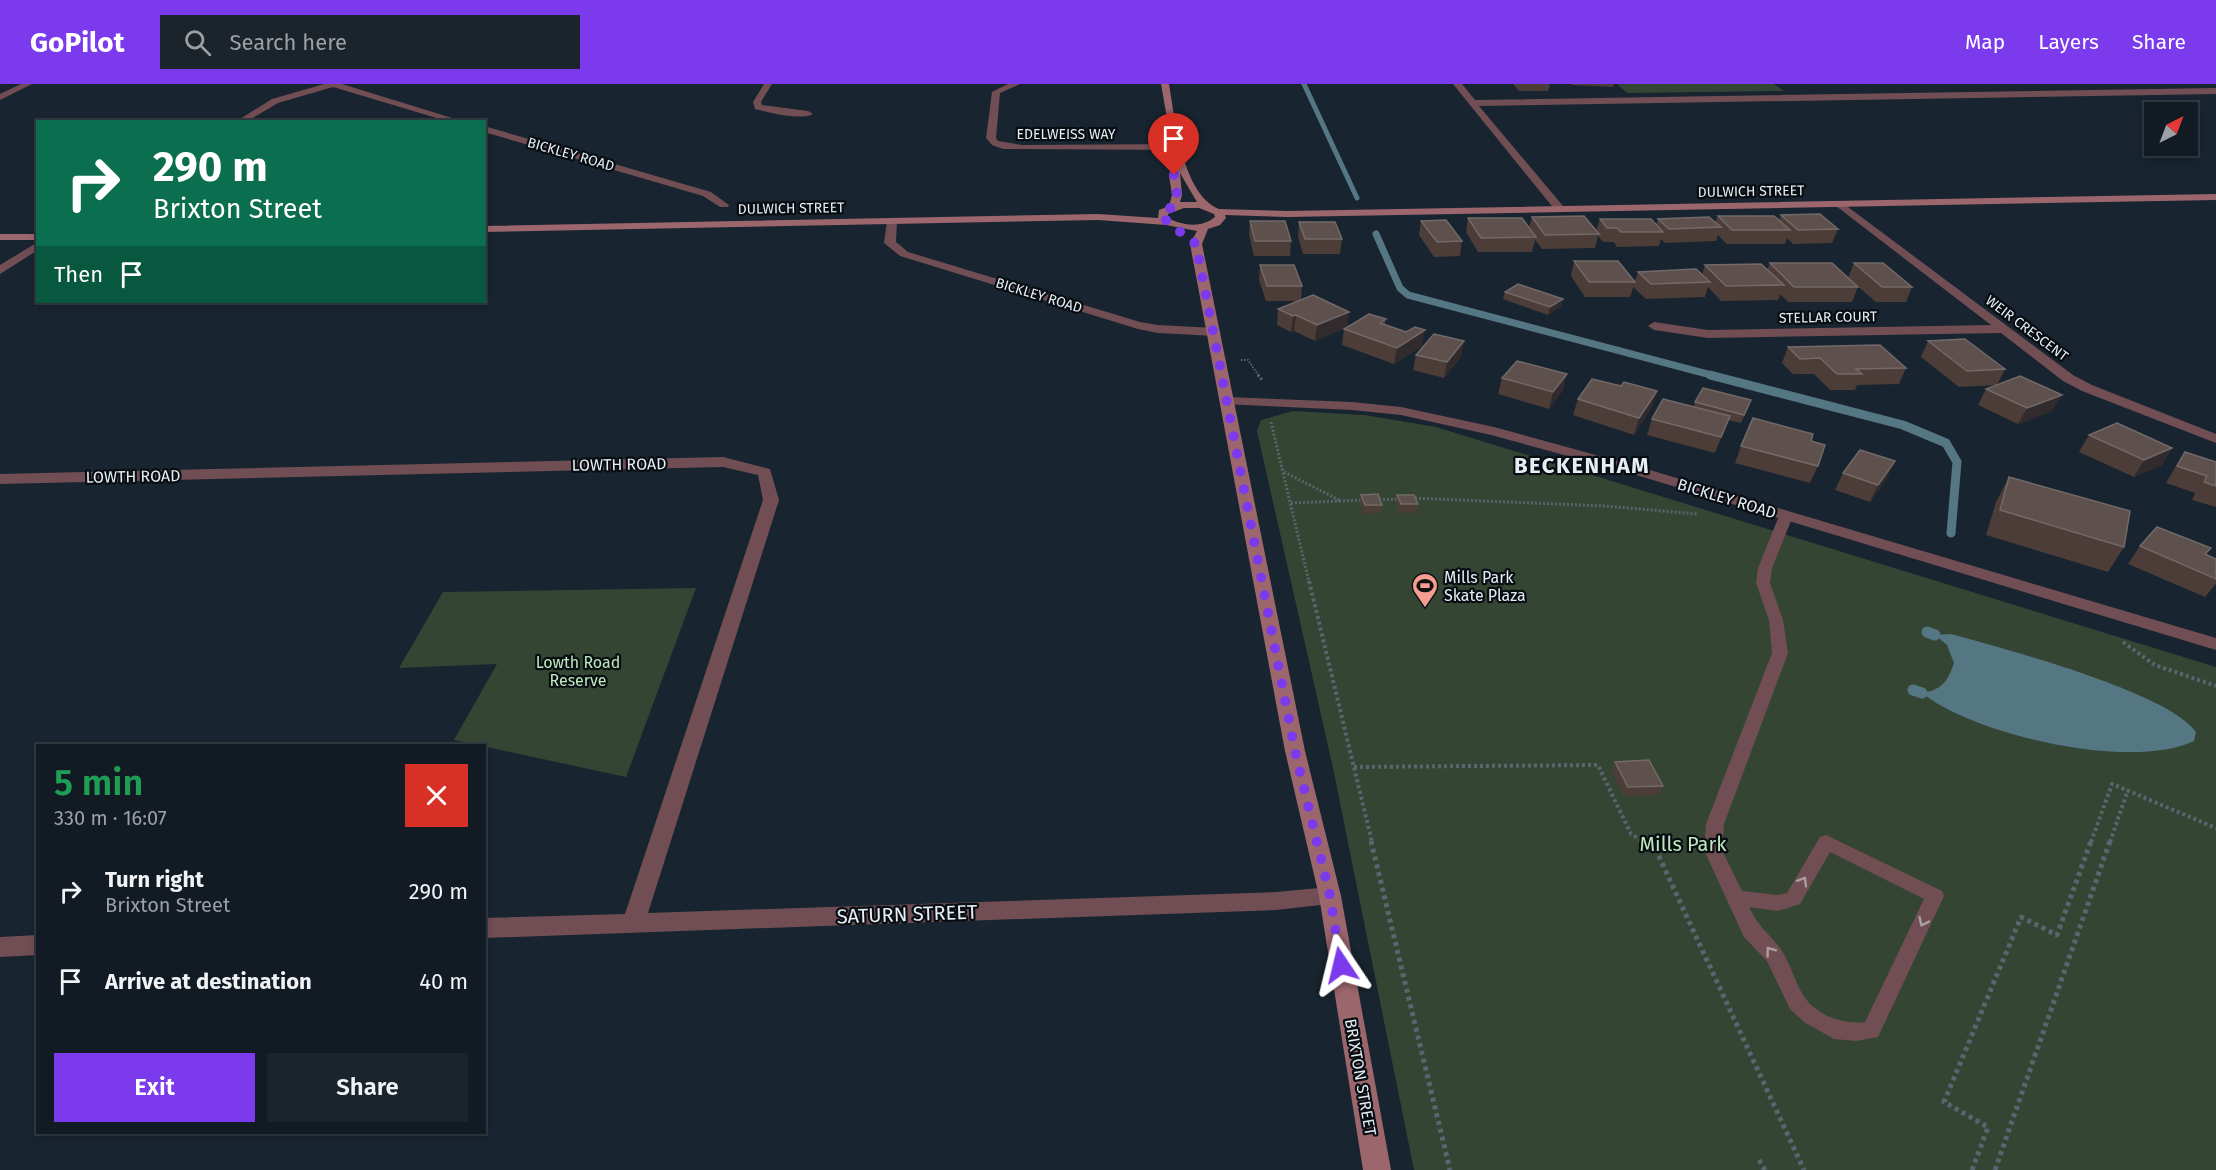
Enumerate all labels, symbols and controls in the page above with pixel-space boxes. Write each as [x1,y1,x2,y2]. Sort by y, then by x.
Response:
search box [160,15,580,69]
text: GoPilot [30,26,124,59]
icon: search [181,26,214,59]
text: Search here [229,29,347,56]
text: Map [1965,29,2005,55]
text: Layers [2038,29,2099,55]
text: Share [2132,29,2186,55]
north arrow [2144,102,2198,156]
map controls [2144,102,2198,156]
pin [1148,113,1199,175]
icon: arrive [1157,122,1190,155]
street label: EDELWEISS WAY [1017,126,1116,143]
street label: BICKLEY ROAD [526,134,616,175]
text: 290 m [153,142,268,192]
icon: right [54,144,132,222]
street label: DULWICH STREET [1698,182,1805,201]
text: Brixton Street [153,193,322,225]
street label: DULWICH STREET [738,199,845,218]
icon: arrive [115,258,148,291]
text: Then [54,261,103,288]
street label: BICKLEY ROAD [994,274,1084,317]
street label: WEIR CRESCENT [1982,292,2072,365]
street label: STELLAR COURT [1779,308,1878,327]
district label: BECKENHAM [1514,452,1650,479]
street label: LOWTH ROAD [571,454,667,475]
street label: LOWTH ROAD [85,466,181,487]
street label: BICKLEY ROAD [1675,474,1779,523]
place label: Mills Park Skate Plaza [1444,568,1526,605]
sports icon: Mills Park Skate Plaza [1410,571,1440,609]
park label: Lowth Road Reserve [536,653,620,690]
text: 5 min [54,761,143,805]
button: close [405,764,468,827]
text: 330 m · 16:07 [54,806,167,830]
park label: Mills Park [1640,832,1727,856]
text: Turn right [105,866,204,893]
icon: right [54,875,87,908]
one-way arrow [1796,877,1808,887]
text: 290 m [409,878,468,905]
text: Brixton Street [105,893,230,917]
street label: SATURN STREET [836,900,978,928]
one-way arrow [1918,916,1930,927]
position arrow [1309,933,1373,997]
one-way arrow [1766,947,1777,958]
icon: arrive [54,965,87,998]
text: Arrive at destination [105,968,312,995]
text: 40 m [419,968,468,995]
street label: BRIXTON STREET [1341,1017,1380,1138]
button: Exit [54,1053,255,1122]
button: Share [267,1053,468,1122]

